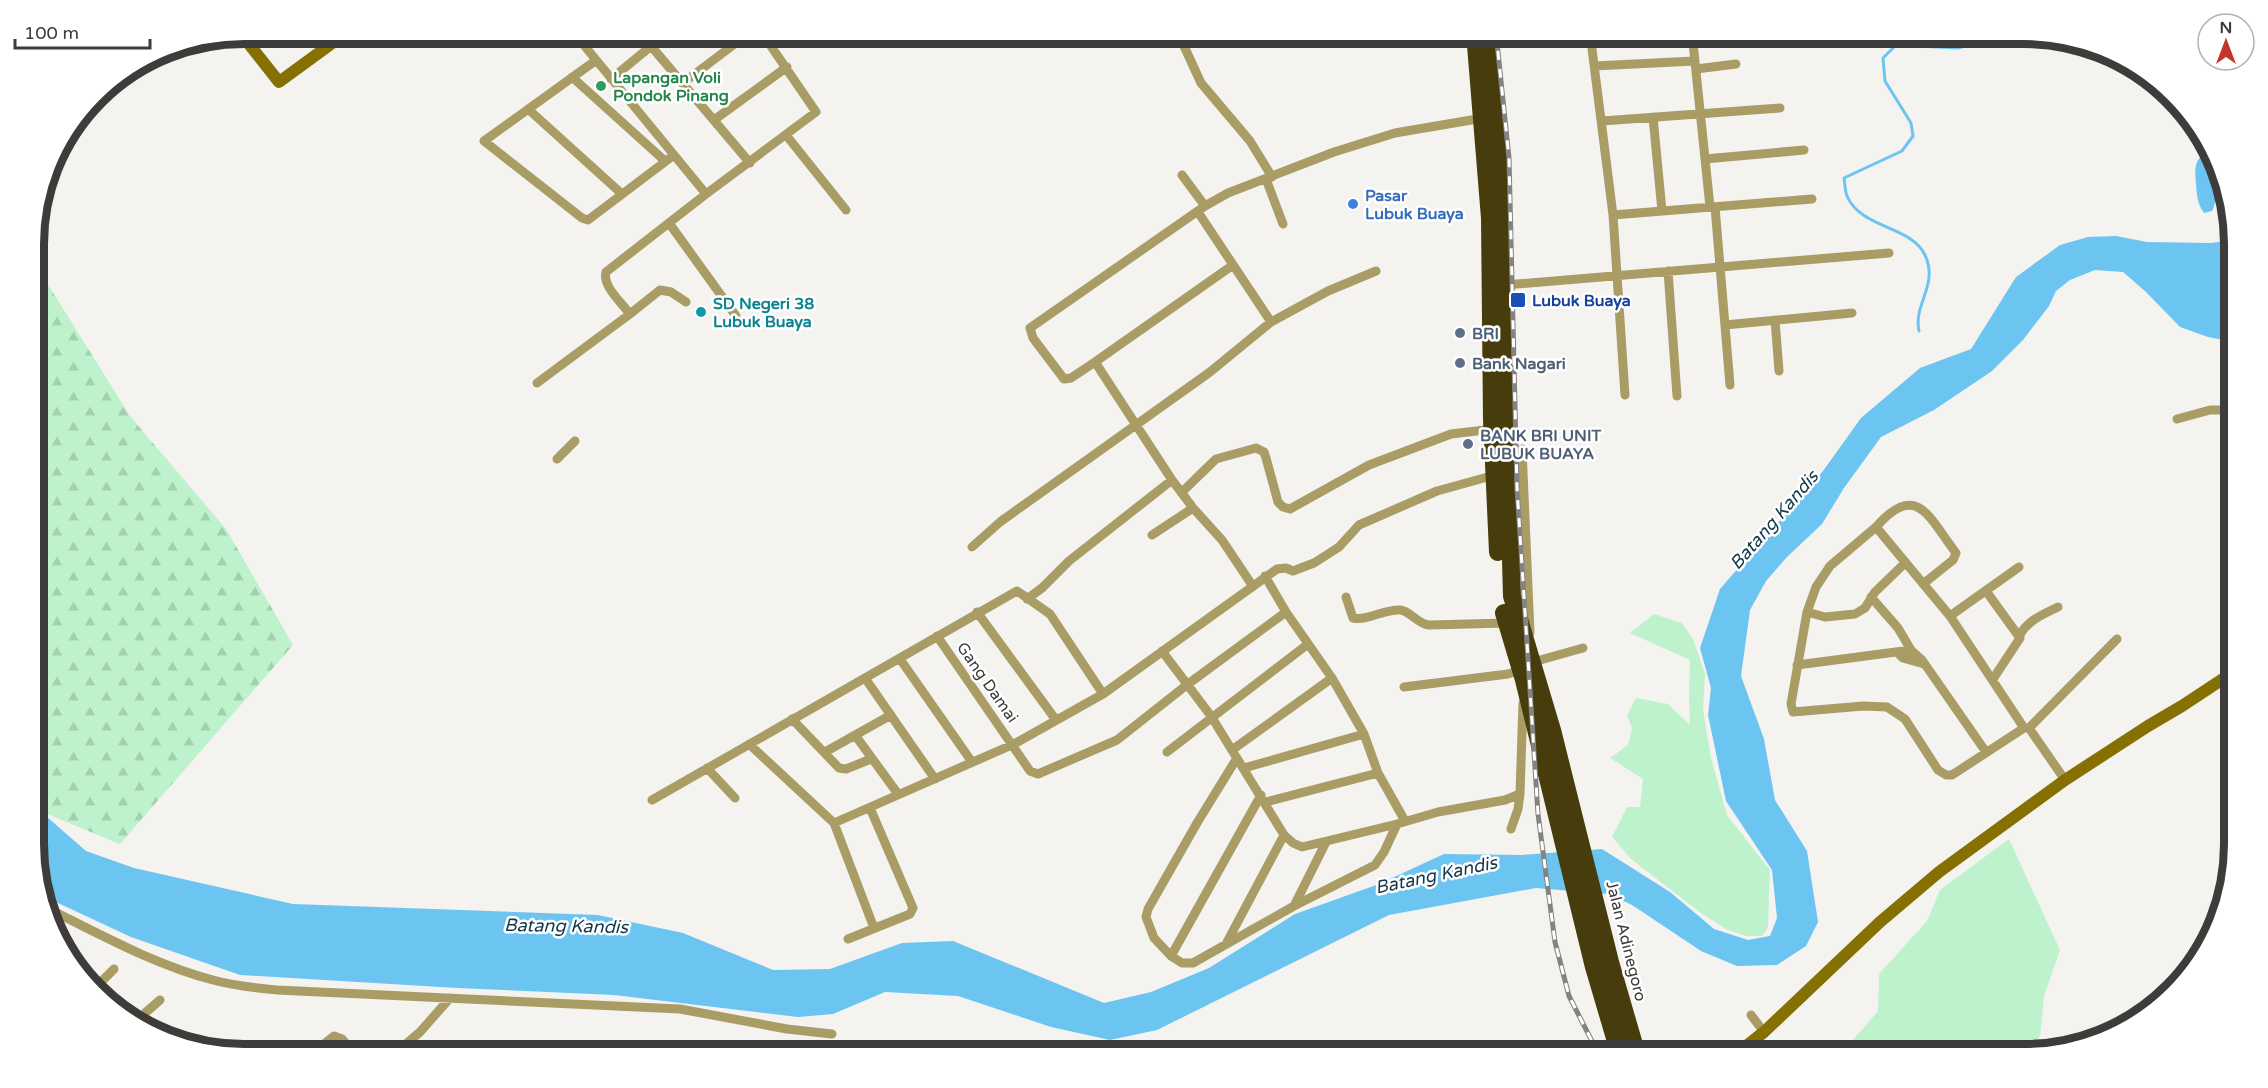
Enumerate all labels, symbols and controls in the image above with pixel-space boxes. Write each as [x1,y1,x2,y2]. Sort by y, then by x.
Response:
scale bar [15,12,150,50]
north arrow [2196,12,2256,72]
text: N [2220,18,2232,38]
text: 100 m [24,22,79,44]
place label: Lapangan Voli Pondok Pinang [613,68,729,106]
marker: Lapangan Voli Pondok Pinang [594,79,608,93]
place label: Pasar Lubuk Buaya [1365,186,1464,224]
marker: Pasar Lubuk Buaya [1346,197,1360,211]
marker: Lubuk Buaya [1509,291,1527,309]
place label: Lubuk Buaya [1532,291,1631,311]
place label: SD Negeri 38 Lubuk Buaya [713,294,814,332]
marker: SD Negeri 38 Lubuk Buaya [694,305,708,319]
place label: BRI [1472,324,1499,344]
marker: BRI [1453,326,1467,340]
place label: Bank Nagari [1472,354,1566,374]
marker: Bank Nagari [1453,356,1467,370]
place label: BANK BRI UNIT LUBUK BUAYA [1480,426,1601,464]
marker: BANK BRI UNIT LUBUK BUAYA [1461,437,1475,451]
water label: Batang Kandis [1725,465,1824,574]
street label: Gang Damai [952,638,1022,727]
water label: Batang Kandis [1373,851,1500,899]
street label: Jalan Adinegoro [1601,879,1651,1004]
water label: Batang Kandis [504,914,630,938]

